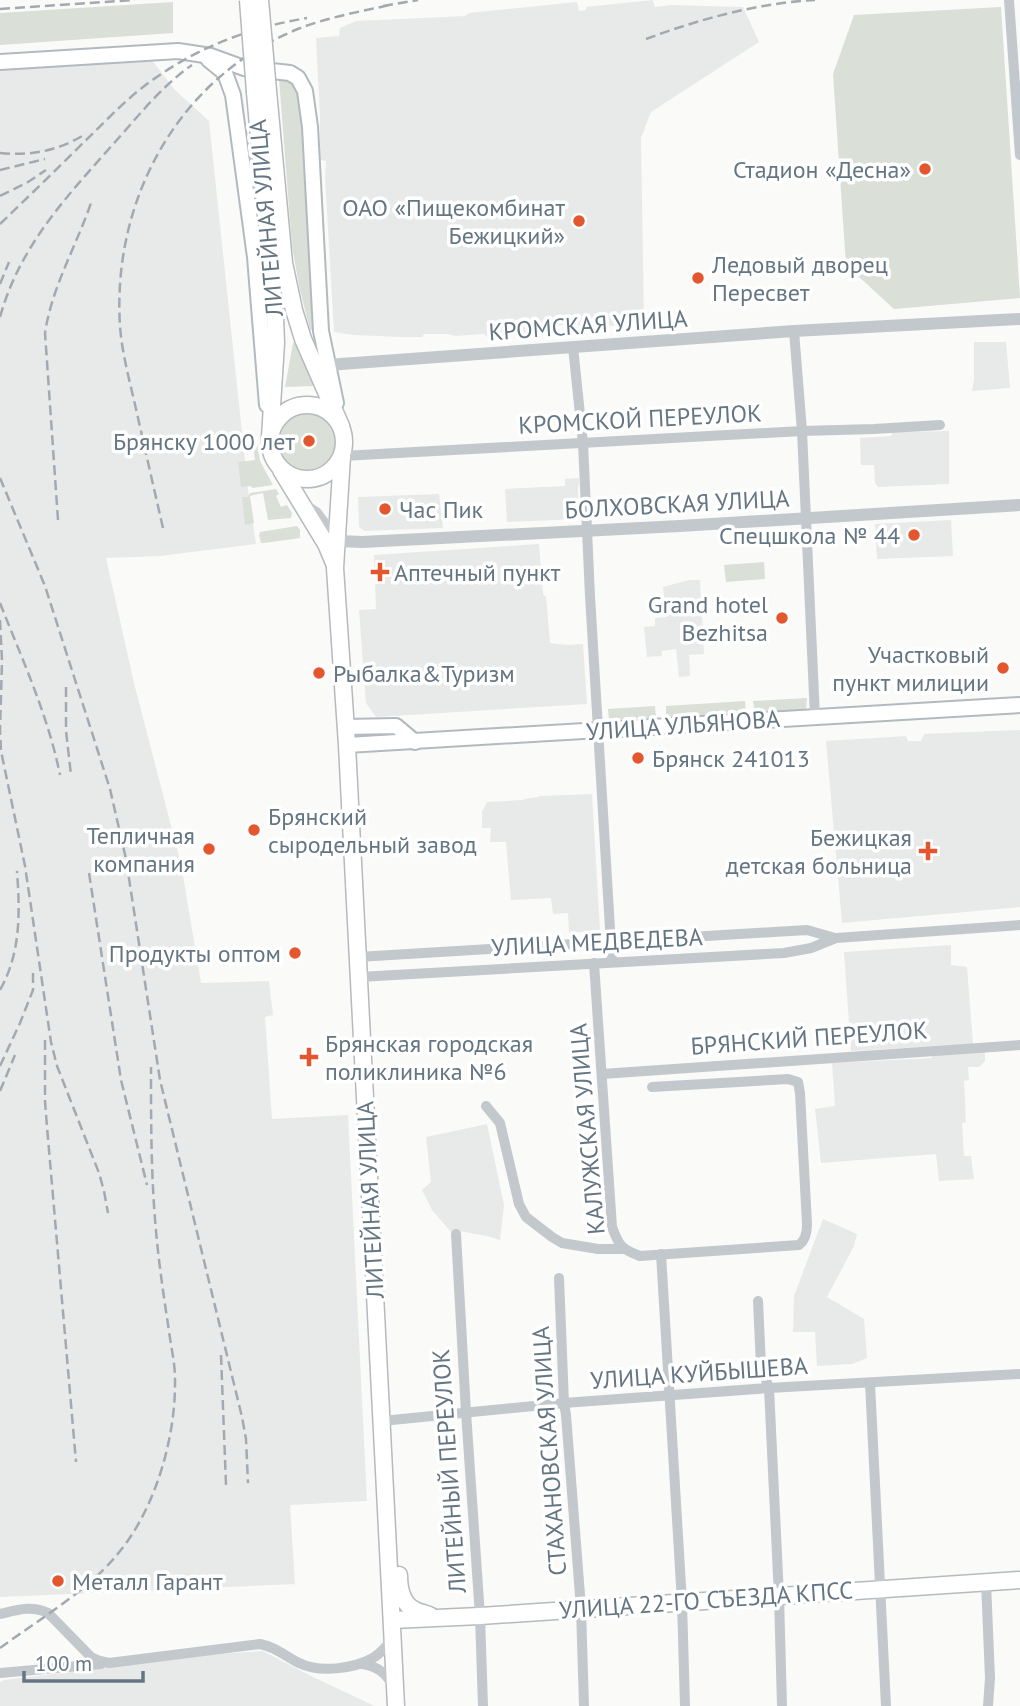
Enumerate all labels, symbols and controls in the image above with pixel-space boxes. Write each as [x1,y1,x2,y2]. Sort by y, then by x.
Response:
street label: ЛИТЕЙНАЯ УЛИЦА [242,118,290,319]
place label: Стадион «Десна» [733,154,911,185]
marker: Стадион «Десна» [917,161,933,177]
place label: ОАО «Пищекомбинат Бежицкий» [342,192,565,251]
marker: ОАО «Пищекомбинат Бежицкий» [571,213,587,229]
place label: Ледовый дворец Пересвет [711,249,888,308]
marker: Ледовый дворец Пересвет [690,270,706,286]
street label: КРОМСКАЯ УЛИЦА [488,303,688,347]
street label: КРОМСКОЙ ПЕРЕУЛОК [518,397,762,441]
place label: Брянску 1000 лет [113,426,295,457]
marker: Брянску 1000 лет [301,433,317,449]
street label: БОЛХОВСКАЯ УЛИЦА [564,483,790,525]
place label: Час Пик [399,494,484,525]
marker: Час Пик [377,501,393,517]
place label: Спецшкола № 44 [719,520,900,551]
marker: Спецшкола № 44 [906,527,922,543]
place label: Аптечный пункт [394,557,561,588]
marker: Аптечный пункт [372,564,388,580]
place label: Grand hotel Bezhitsa [648,589,768,648]
marker: Grand hotel Bezhitsa [774,610,790,626]
place label: Участковый пункт милиции [832,639,989,698]
place label: Рыбалка&Туризм [333,658,515,689]
marker: Участковый пункт милиции [995,660,1011,676]
marker: Рыбалка&Туризм [311,665,327,681]
street label: УЛИЦА УЛЬЯНОВА [585,703,781,747]
place label: Брянск 241013 [652,743,810,774]
marker: Брянск 241013 [630,750,646,766]
place label: Брянский сыродельный завод [268,801,477,860]
place label: Тепличная компания [87,820,195,879]
marker: Брянский сыродельный завод [246,822,262,838]
place label: Бежицкая детская больница [726,822,912,881]
marker: Тепличная компания [201,841,217,857]
marker: Бежицкая детская больница [918,841,938,861]
street label: УЛИЦА МЕДВЕДЕВА [491,921,703,963]
place label: Продукты оптом [109,938,281,969]
marker: Продукты оптом [287,945,303,961]
street label: БРЯНСКИЙ ПЕРЕУЛОК [690,1014,928,1062]
street label: КАЛУЖСКАЯ УЛИЦА [562,1022,612,1236]
place label: Брянская городская поликлиника №6 [325,1028,533,1087]
marker: Брянская городская поликлиника №6 [299,1047,319,1067]
street label: ЛИТЕЙНАЯ УЛИЦА [349,1100,391,1301]
street label: СТАХАНОВСКАЯ УЛИЦА [525,1325,573,1577]
street label: ЛИТЕЙНЫЙ ПЕРЕУЛОК [425,1348,473,1595]
street label: УЛИЦА КУЙБЫШЕВА [589,1350,809,1396]
place label: Металл Гарант [72,1566,223,1597]
marker: Металл Гарант [50,1573,66,1589]
street label: УЛИЦА 22-ГО СЪЕЗДА КПСС [558,1574,854,1626]
scale bar [24,1640,144,1684]
text: 100 m [35,1650,92,1677]

